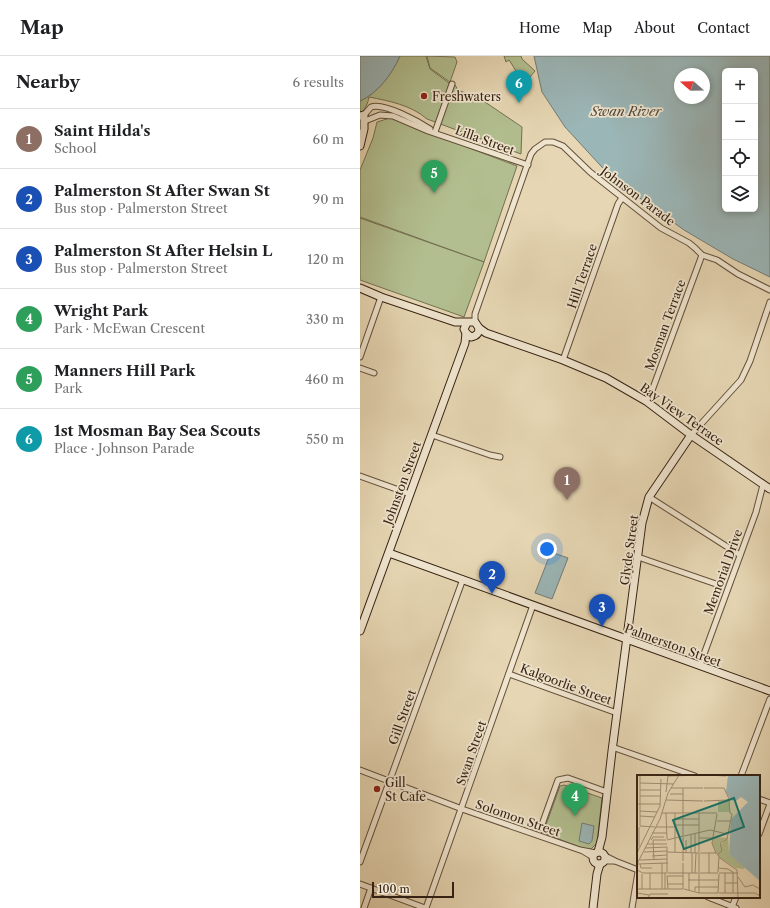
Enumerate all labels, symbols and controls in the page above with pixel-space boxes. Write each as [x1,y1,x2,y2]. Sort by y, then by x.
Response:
text: Map [20,16,64,39]
text: Home [519,19,560,37]
text: Map [582,19,612,37]
text: About [634,19,675,37]
text: Contact [697,19,750,37]
north arrow [674,68,710,104]
map controls [722,68,758,212]
button: + [722,68,758,104]
pin: 6 [506,70,532,103]
text: Nearby [16,72,80,92]
text: 6 results [293,74,344,90]
place label: Freshwaters [432,89,501,104]
marker: Freshwaters [419,91,429,101]
water label: Swan River [590,103,662,119]
button: − [722,104,758,140]
text: Saint Hilda's [54,121,150,140]
street label: Lilla Street [453,122,517,158]
text: 1 [26,131,32,147]
text: 60 m [313,131,344,147]
text: School [54,140,97,156]
button: locate [722,140,758,176]
pin: 5 [421,160,447,193]
street label: Johnson Parade [596,162,678,229]
button: layers [722,176,758,212]
text: Palmerston St After Swan St [54,181,270,200]
text: 2 [25,191,33,207]
text: 90 m [313,191,344,207]
text: Bus stop · Palmerston Street [54,200,228,216]
text: Palmerston St After Helsin L [54,241,272,260]
street label: Hill Terrace [564,241,600,311]
text: 3 [25,251,33,267]
text: 120 m [307,251,344,267]
text: Bus stop · Palmerston Street [54,260,228,276]
street label: Mosman Terrace [641,277,689,373]
text: Wright Park [54,301,148,320]
text: 4 [25,311,33,327]
text: 330 m [306,311,344,327]
text: Park · McEwan Crescent [54,320,205,336]
text: Manners Hill Park [54,361,195,380]
text: 5 [25,371,33,387]
text: 460 m [305,371,344,387]
text: Park [54,380,82,396]
street label: Bay View Terrace [637,380,727,449]
text: 1st Mosman Bay Sea Scouts [54,421,260,440]
text: 6 [25,431,33,447]
text: 550 m [306,431,344,447]
street label: Johnston Street [379,438,424,529]
text: Place · Johnson Parade [54,440,195,456]
pin: 1 [554,467,580,500]
street label: Glyde Street [617,513,641,586]
street label: Memorial Drive [701,527,746,617]
your location [537,539,557,559]
pin: 2 [479,561,505,594]
pin: 3 [589,594,615,627]
street label: Palmerston Street [622,620,724,670]
street label: Kalgoorlie Street [518,660,615,708]
street label: Gill Street [385,687,419,747]
street label: Swan Street [453,718,489,787]
place label: Gill St Cafe [385,775,426,804]
inset map [637,775,760,898]
pin: 4 [562,783,588,816]
marker: Gill St Cafe [372,784,382,794]
street label: Solomon Street [474,796,563,840]
scale bar [372,880,454,899]
text: 100 m [378,882,410,896]

